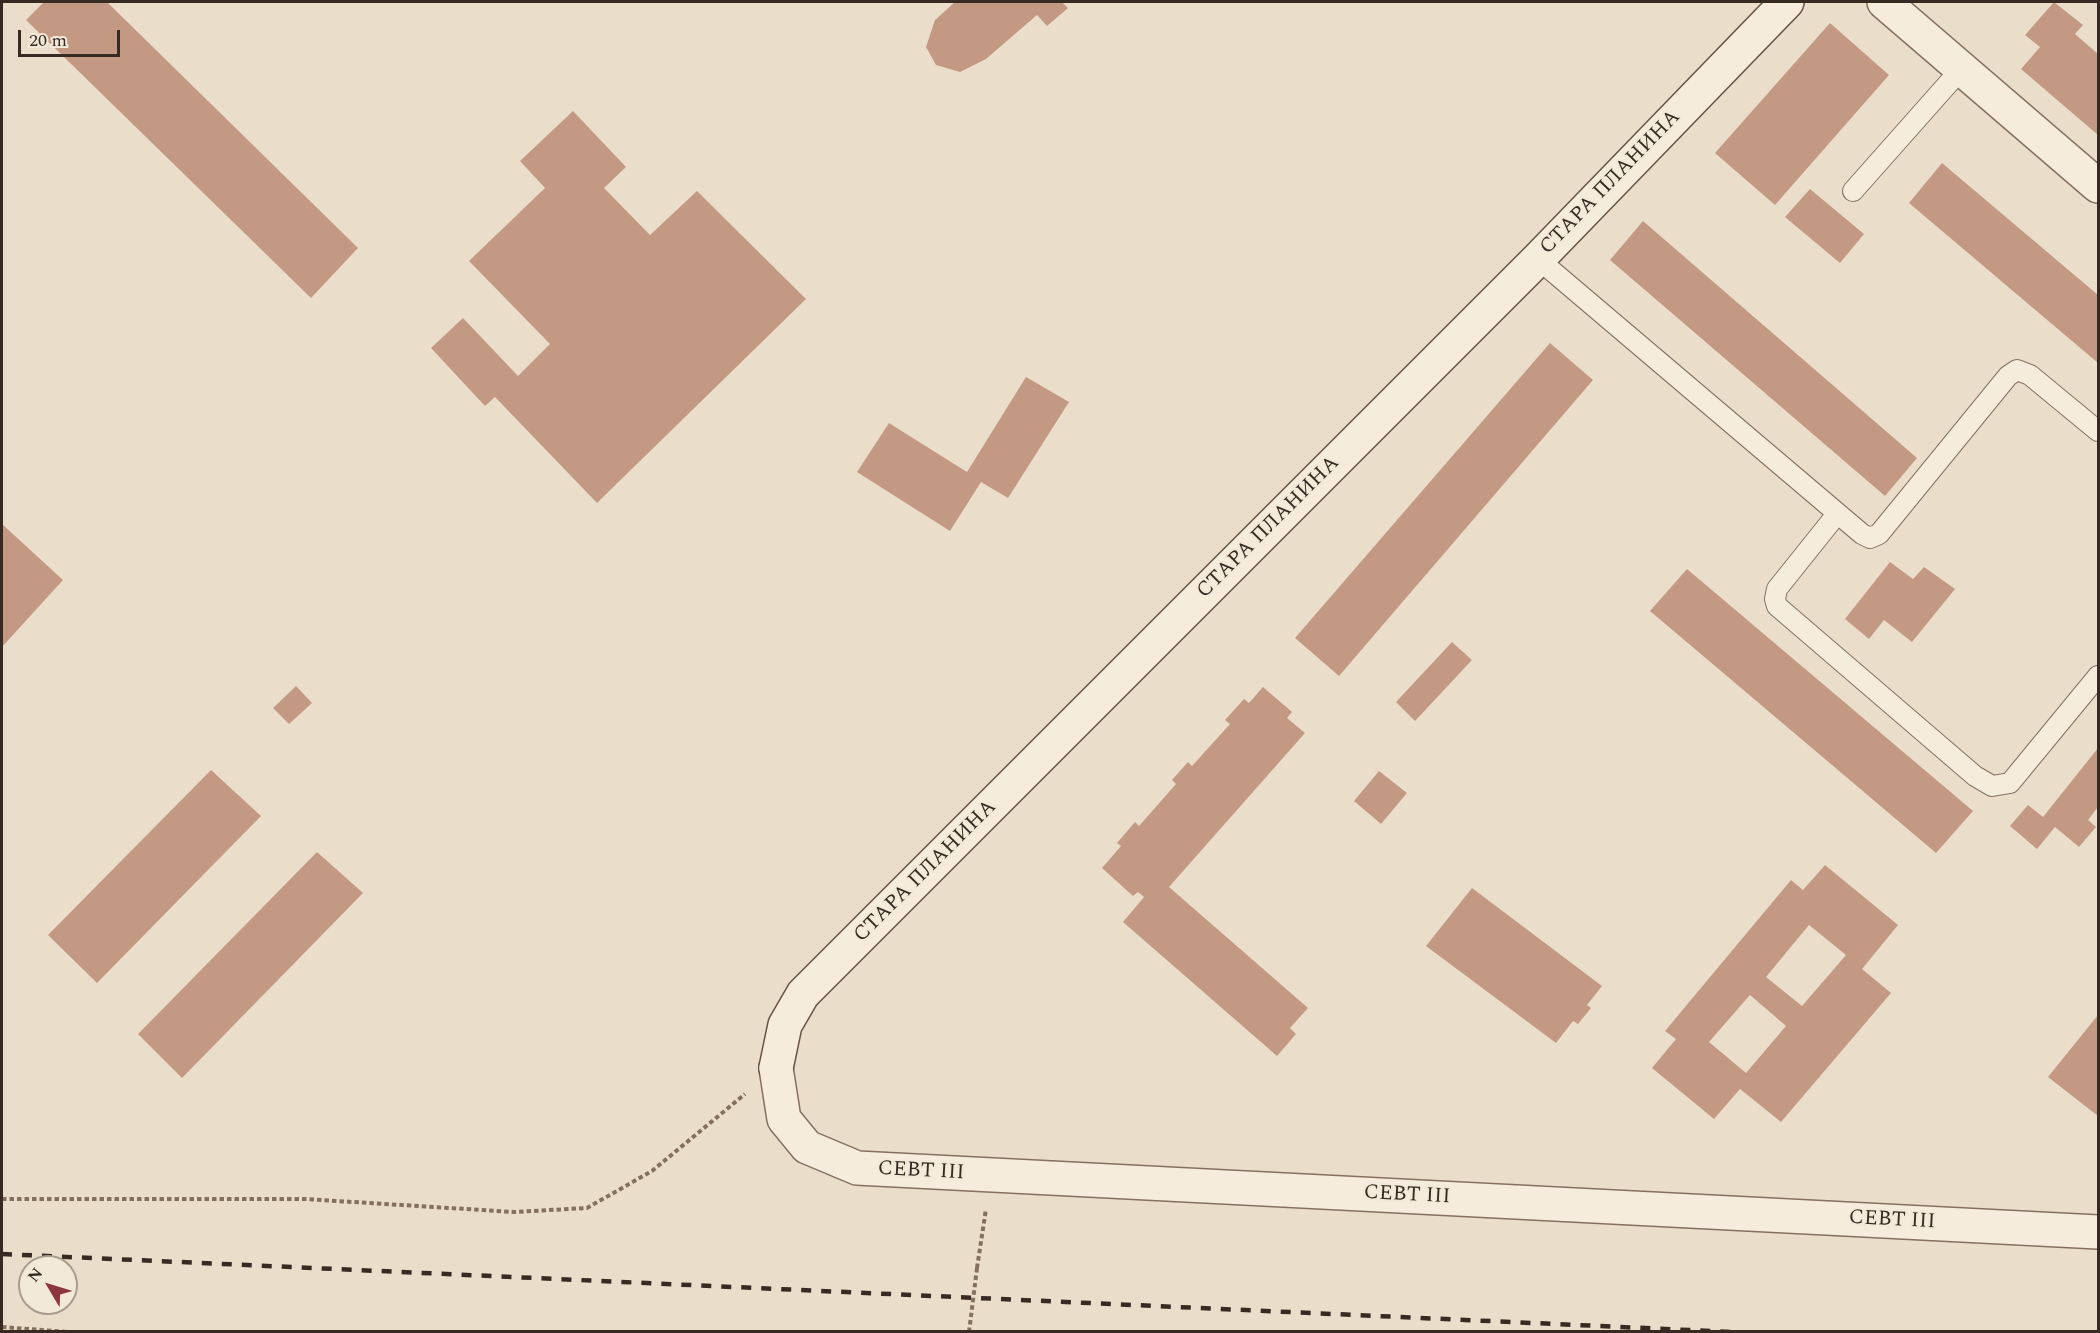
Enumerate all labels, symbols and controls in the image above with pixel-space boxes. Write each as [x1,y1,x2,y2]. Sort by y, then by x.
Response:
scale bar [21,18,123,56]
text: 20 m [29,27,67,54]
street label: СТАРА ПЛАНИНА [1536,105,1686,261]
street label: СТАРА ПЛАНИНА [1192,451,1346,605]
street label: СТАРА ПЛАНИНА [849,795,1003,949]
street label: СЕВТ III [877,1157,965,1187]
street label: СЕВТ III [1363,1181,1451,1211]
street label: СЕВТ III [1848,1206,1936,1236]
north arrow [18,1255,78,1315]
text: N [22,1263,49,1288]

